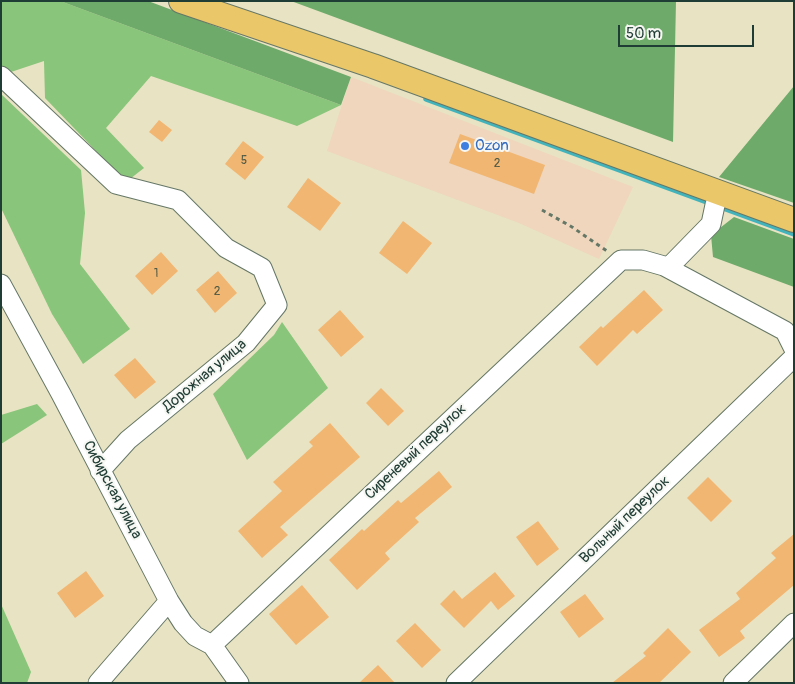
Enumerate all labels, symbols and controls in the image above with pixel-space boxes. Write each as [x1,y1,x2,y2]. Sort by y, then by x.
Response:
scale bar [620,15,756,47]
text: 50 m [626,24,661,43]
place label: Ozon [475,137,509,155]
marker: Ozon [459,140,471,152]
house number: 5 [241,154,247,168]
house number: 2 [494,157,500,171]
house number: 1 [154,267,158,281]
house number: 2 [214,285,220,299]
street label: Дорожная улица [159,336,251,416]
street label: Сиреневый переулок [361,400,471,504]
street label: Сибирская улица [79,438,145,542]
street label: Вольный переулок [576,472,674,568]

